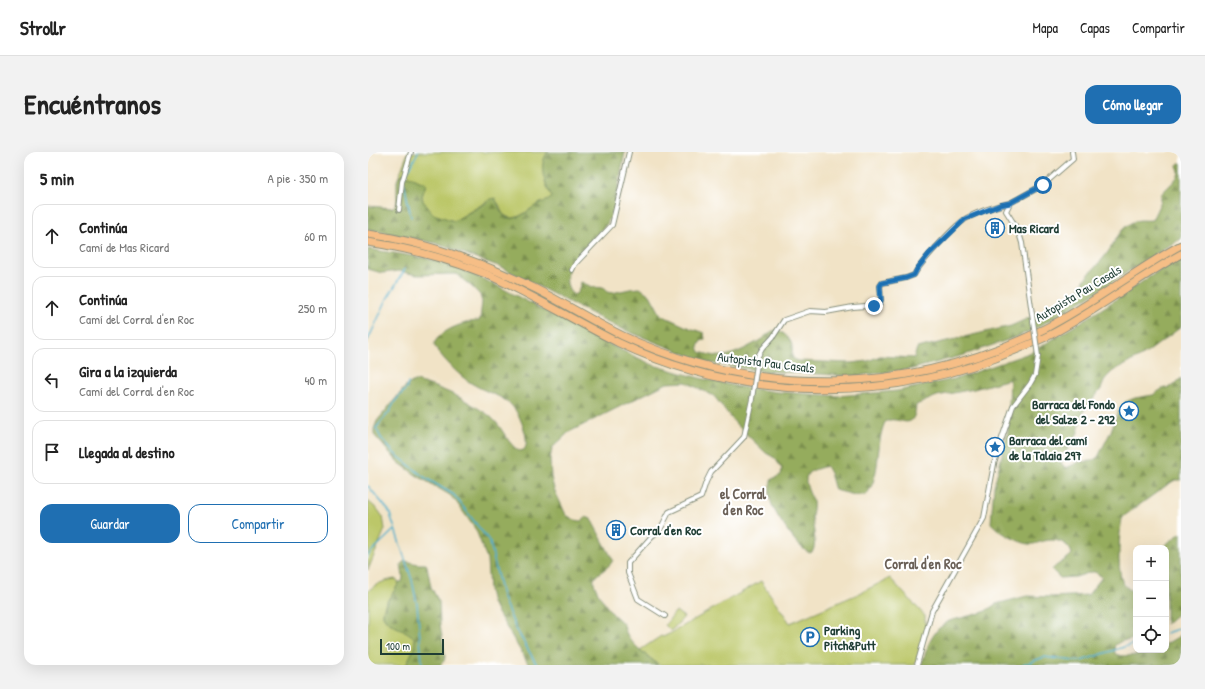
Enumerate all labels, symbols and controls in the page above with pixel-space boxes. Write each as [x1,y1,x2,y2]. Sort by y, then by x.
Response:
text: Strollr [20,15,66,41]
text: Mapa [1033,18,1058,37]
text: Capas [1080,18,1110,37]
text: Compartir [1132,18,1185,37]
text: Encuéntranos [24,85,161,123]
button: Cómo llegar [1085,85,1181,124]
text: 5 min [40,167,74,190]
text: A pie · 350 m [267,169,328,187]
route start [1034,176,1052,194]
text: Continúa [79,217,127,238]
building icon: Mas Ricard [984,217,1006,239]
place label: Mas Ricard [1009,219,1060,237]
icon: ahead [41,225,63,247]
text: 60 m [304,227,327,245]
text: Camí de Mas Ricard [79,238,169,256]
street label: Autopista Pau Casals [1032,260,1124,326]
text: Continúa [79,289,127,310]
icon: ahead [41,297,63,319]
route end [865,297,883,315]
text: 250 m [298,299,327,317]
text: Camí del Corral d'en Roc [79,310,194,328]
street label: Autopista Pau Casals [716,347,816,377]
text: Gira a la izquierda [79,361,177,382]
icon: left [41,369,63,391]
text: 40 m [304,371,327,389]
text: Camí del Corral d'en Roc [79,382,194,400]
place label: Barraca del Fondo del Salze 2 - 292 [1032,395,1116,428]
place icon: Barraca del Fondo del Salze 2 - 292 [1118,400,1140,422]
place label: Barraca del camí de la Talaia 297 [1009,431,1088,464]
place icon: Barraca del camí de la Talaia 297 [984,436,1006,458]
icon: arrive [41,441,63,463]
text: Llegada al destino [79,442,175,463]
district label: el Corral d'en Roc [720,484,766,519]
button: Guardar [40,504,180,543]
button: Compartir [188,504,328,543]
building icon: Corral d'en Roc [605,519,627,541]
place label: Corral d'en Roc [630,521,702,539]
map controls [1133,545,1169,653]
button: + [1133,545,1169,581]
district label: Corral d'en Roc [885,554,962,573]
button: − [1133,581,1169,617]
button: locate [1133,617,1169,653]
place label: Parking Pitch&Putt [824,621,876,654]
parking icon: Parking Pitch&Putt [799,626,821,648]
scale bar [380,637,444,656]
text: 100 m [386,639,410,653]

